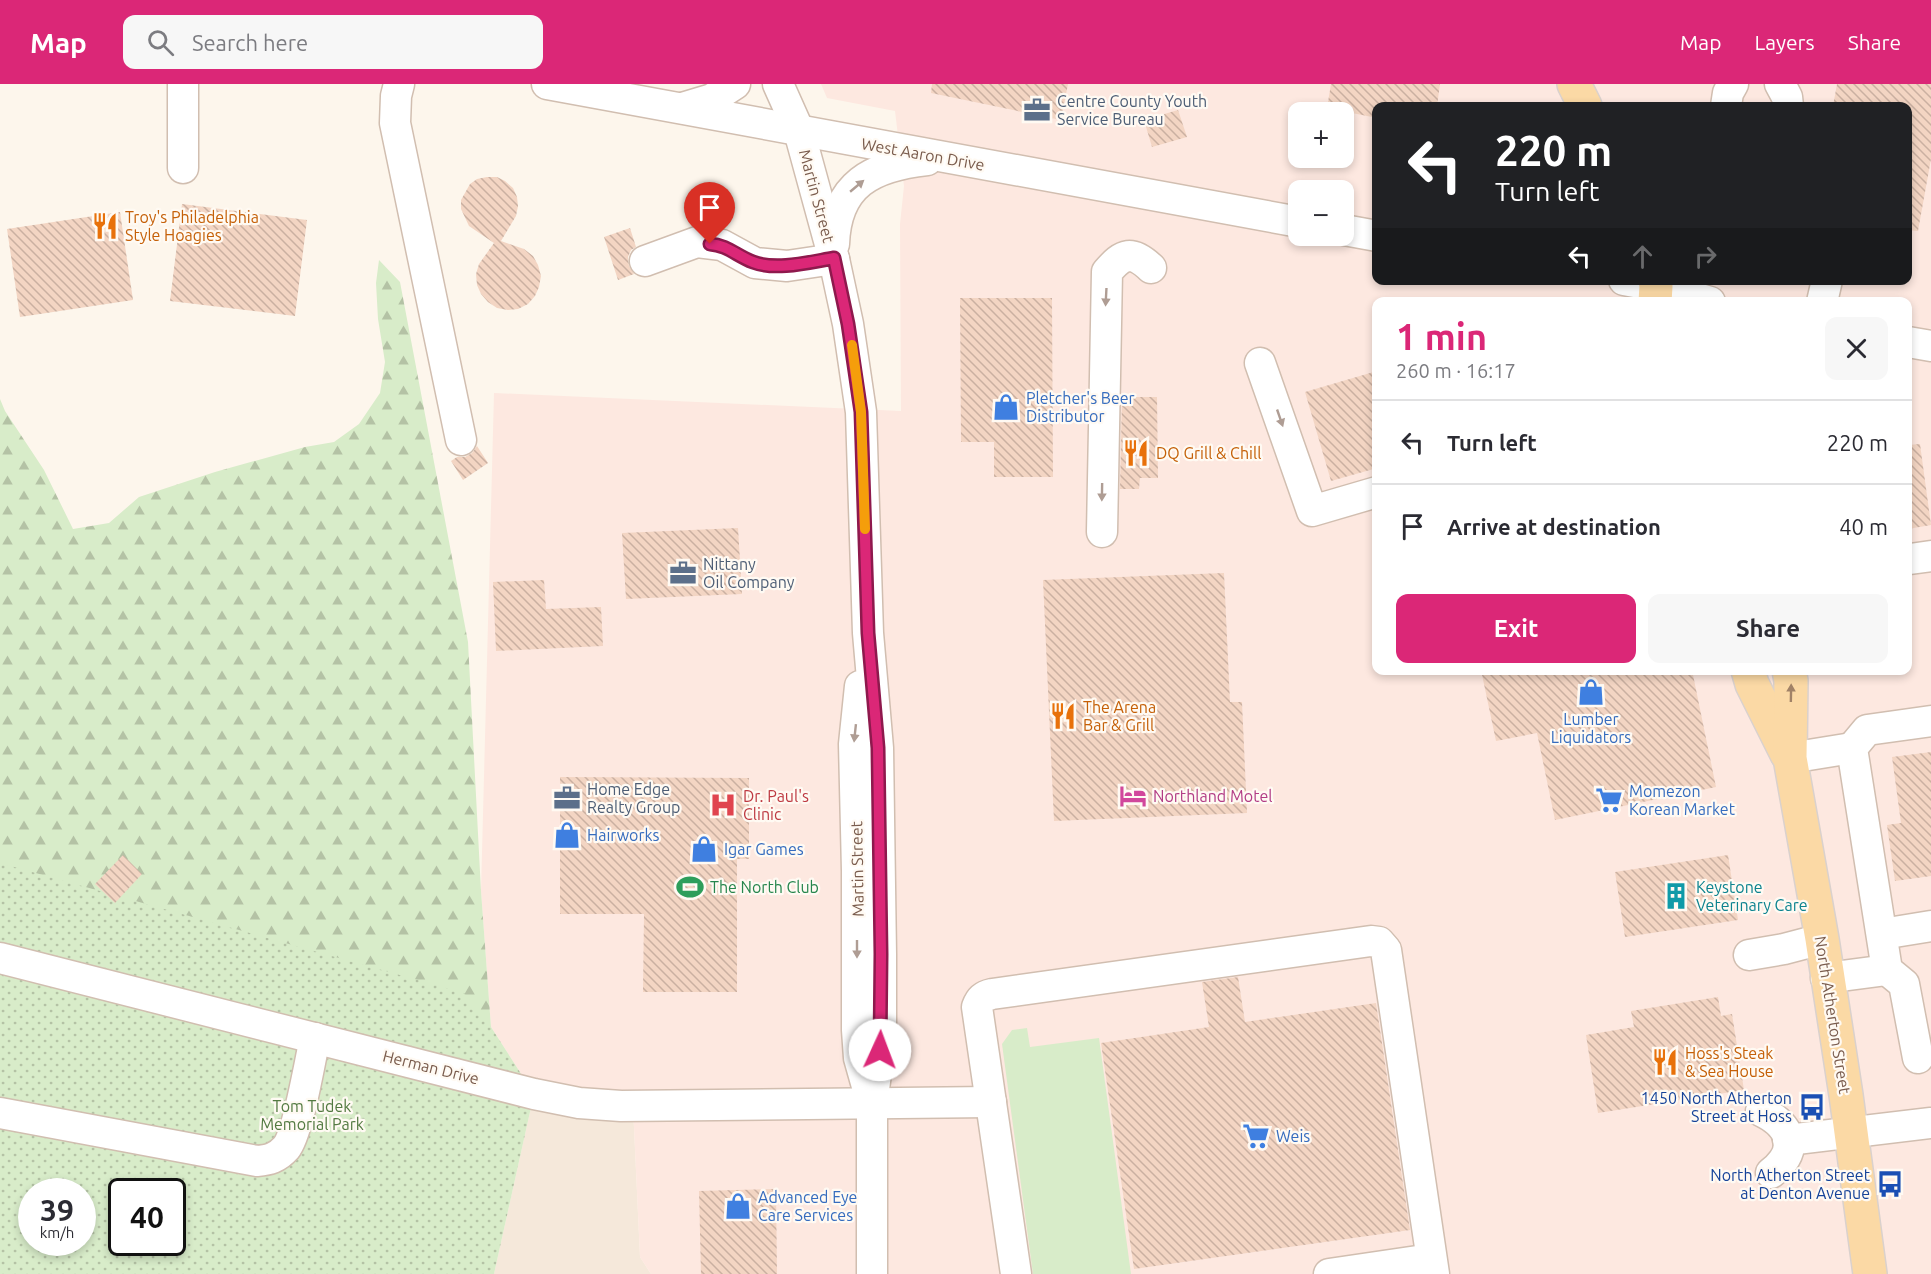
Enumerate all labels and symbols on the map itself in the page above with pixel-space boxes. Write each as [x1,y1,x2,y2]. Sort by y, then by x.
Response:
place label: Centre County Youth Service Bureau [1057,92,1207,128]
office icon: Centre County Youth Service Bureau [1022,95,1052,125]
street label: West Aaron Drive [860,134,986,174]
street label: Martin Street [796,147,838,245]
one-way arrow [849,179,864,193]
pin [684,182,735,244]
place label: Troy's Philadelphia Style Hoagies [125,208,259,244]
restaurant icon: Troy's Philadelphia Style Hoagies [90,211,120,241]
one-way arrow [1101,288,1110,307]
place label: Pletcher's Beer Distributor [1026,389,1135,425]
shop icon: Pletcher's Beer Distributor [991,392,1021,422]
one-way arrow [1275,409,1285,427]
restaurant icon: DQ Grill & Chill [1121,438,1151,468]
place label: DQ Grill & Chill [1156,444,1261,462]
one-way arrow [1098,483,1107,502]
place label: Nittany Oil Company [703,555,795,591]
office icon: Nittany Oil Company [668,558,698,588]
shop icon: Lumber Liquidators [1576,677,1606,707]
one-way arrow [1786,684,1796,703]
place label: The Arena Bar & Grill [1083,698,1156,734]
restaurant icon: The Arena Bar & Grill [1048,701,1078,731]
place label: Lumber Liquidators [1551,710,1631,746]
one-way arrow [850,723,860,742]
place label: Home Edge Realty Group [587,780,680,816]
hotel icon: Northland Motel [1118,781,1148,811]
place label: Momezon Korean Market [1629,782,1736,818]
office icon: Home Edge Realty Group [552,783,582,813]
supermarket icon: Momezon Korean Market [1594,785,1624,815]
place label: Dr. Paul's Clinic [743,787,809,823]
place label: Northland Motel [1153,787,1272,805]
hospital icon: Dr. Paul's Clinic [708,790,738,820]
shop icon: Hairworks [552,820,582,850]
street label: Martin Street [847,820,867,917]
place label: Hairworks [587,826,660,844]
shop icon: Igar Games [689,834,719,864]
place label: Igar Games [724,840,804,858]
sports icon: The North Club [675,872,705,902]
place label: The North Club [710,878,819,896]
place label: Keystone Veterinary Care [1696,878,1808,914]
building icon: Keystone Veterinary Care [1661,881,1691,911]
street label: North Atherton Street [1812,935,1854,1096]
one-way arrow [852,939,862,958]
position arrow [848,1018,912,1082]
place label: Hoss's Steak & Sea House [1685,1044,1774,1080]
street label: Herman Drive [381,1046,481,1088]
restaurant icon: Hoss's Steak & Sea House [1650,1047,1680,1077]
place label: 1450 North Atherton Street at Hoss [1641,1089,1792,1125]
bus stop icon: 1450 North Atherton Street at Hoss [1797,1092,1827,1122]
park label: Tom Tudek Memorial Park [260,1097,364,1133]
supermarket icon: Weis [1241,1121,1271,1151]
place label: Weis [1276,1127,1310,1145]
place label: North Atherton Street at Denton Avenue [1710,1166,1871,1202]
bus stop icon: North Atherton Street at Denton Avenue [1875,1169,1905,1199]
speed limit sign: 40 [108,1178,186,1256]
place label: Advanced Eye Care Services [758,1188,857,1224]
shop icon: Advanced Eye Care Services [723,1191,753,1221]

